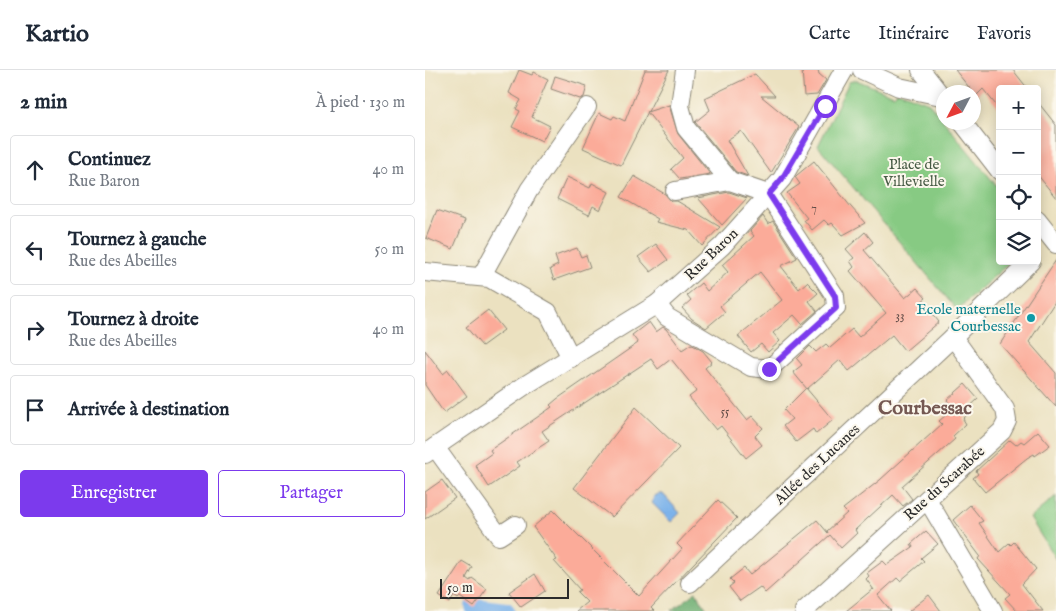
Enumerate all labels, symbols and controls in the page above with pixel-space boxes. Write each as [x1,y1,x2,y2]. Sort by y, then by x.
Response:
text: Kartio [25,19,89,50]
text: Carte [809,23,851,46]
text: Itinéraire [879,23,949,46]
text: Favoris [977,23,1031,46]
north arrow [936,85,981,130]
map controls [996,85,1041,265]
button: + [996,85,1041,130]
text: 2 min [20,89,67,116]
text: À pied · 130 m [316,93,405,113]
route start [814,95,837,118]
button: − [996,130,1041,175]
text: Continuez [68,148,151,172]
park label: Place de Villevielle [882,155,945,191]
icon: ahead [21,156,49,184]
text: 40 m [372,160,404,180]
text: Rue Baron [68,172,140,192]
button: locate [996,175,1041,220]
house number: 7 [811,201,817,216]
button: layers [996,220,1041,265]
street label: Rue Baron [681,224,742,285]
text: Tournez à gauche [68,228,207,252]
icon: left [21,236,49,264]
text: 50 m [375,240,404,260]
text: Rue des Abeilles [68,252,177,272]
place label: Ecole maternelle Courbessac [916,300,1021,336]
text: Tournez à droite [68,308,199,332]
house number: 33 [896,308,904,323]
marker: Ecole maternelle Courbessac [1025,312,1037,324]
icon: right [21,316,49,344]
text: 40 m [372,320,404,340]
text: Rue des Abeilles [68,332,177,352]
route end [758,358,781,381]
icon: arrive [21,396,49,424]
district label: Courbessac [878,396,972,421]
text: Arrivée à destination [68,398,229,422]
house number: 55 [721,404,730,419]
street label: Allée des Lucanes [770,420,864,510]
street label: Rue du Scarabée [900,442,989,525]
button: Enregistrer [20,470,208,517]
button: Partager [218,470,405,517]
scale bar [440,576,569,599]
text: 50 m [447,579,473,597]

